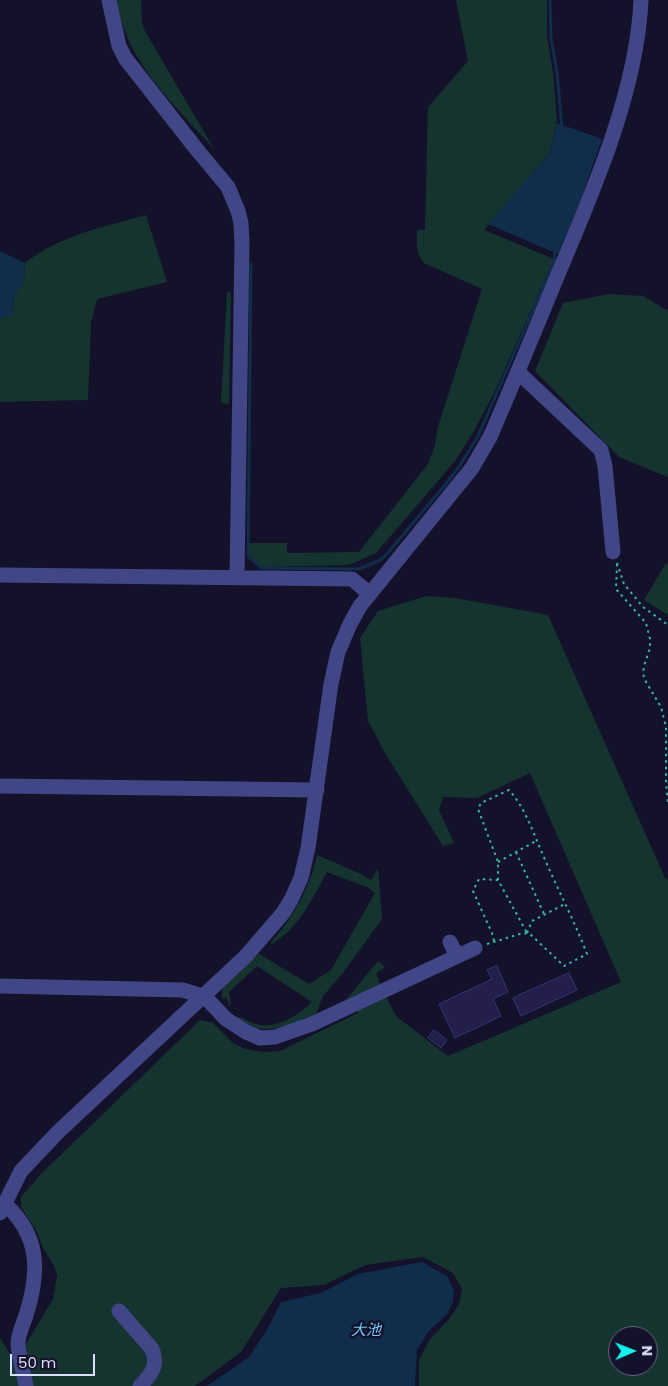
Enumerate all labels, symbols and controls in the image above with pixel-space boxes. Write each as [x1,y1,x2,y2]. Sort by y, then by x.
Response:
water label: 大池 [351,1322,381,1340]
north arrow [608,1326,658,1376]
scale bar [12,1344,98,1376]
text: N [637,1345,657,1356]
text: 50 m [18,1352,56,1373]

